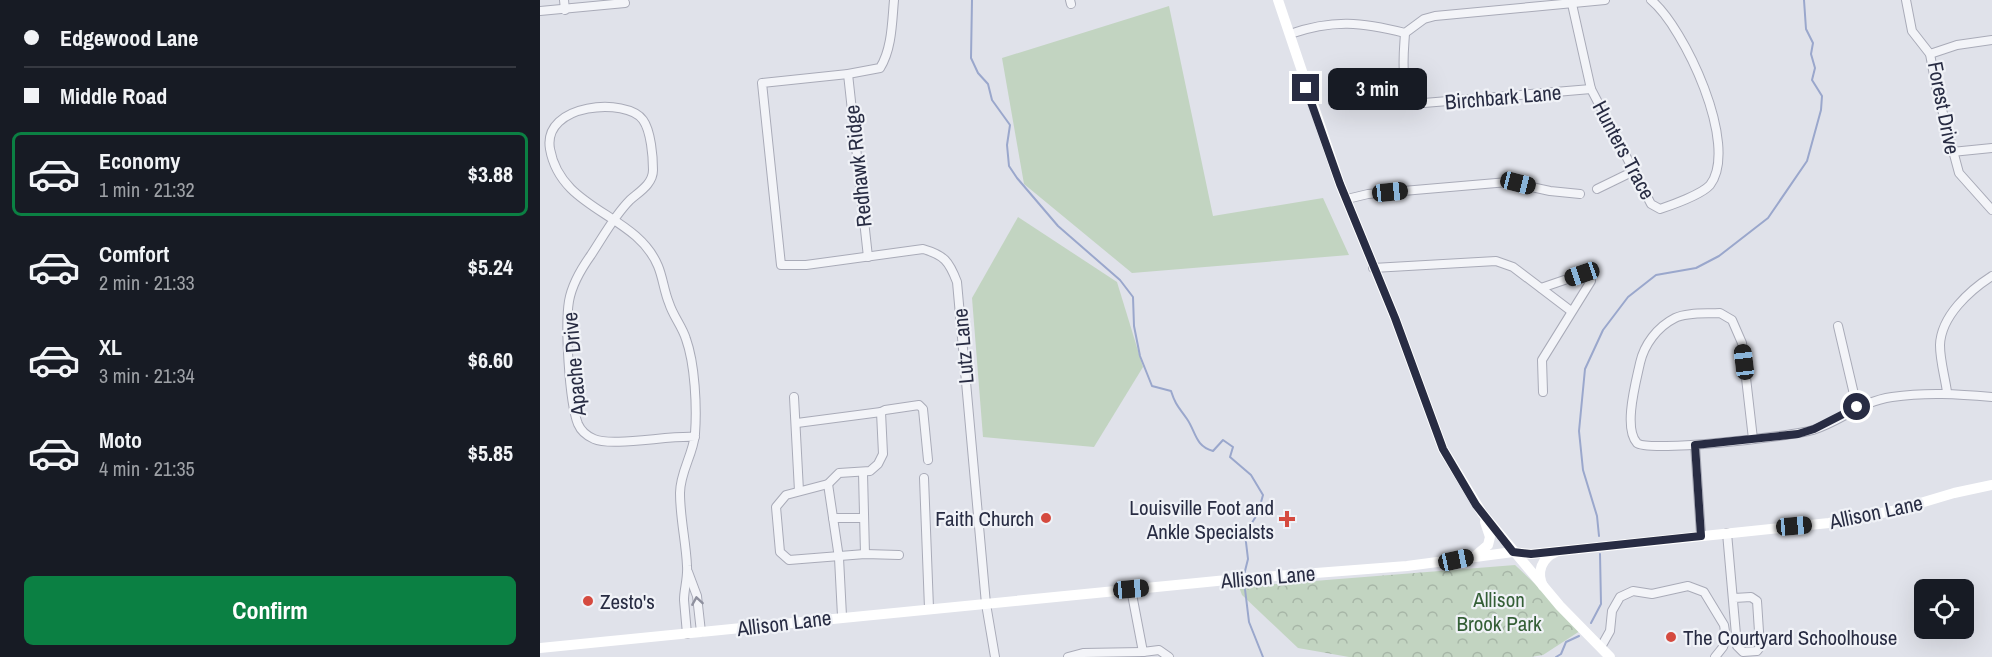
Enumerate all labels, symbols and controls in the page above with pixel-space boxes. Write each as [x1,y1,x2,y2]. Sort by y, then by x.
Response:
text: Edgewood Lane [60,23,198,53]
street label: Forest Drive [1921,59,1967,157]
callout: 3 min [1327,67,1426,109]
route end [1292,74,1319,101]
text: 3 min [1356,75,1399,102]
street label: Birchbark Lane [1444,77,1562,117]
text: Middle Road [60,81,167,111]
street label: Hunters Trace [1586,95,1662,205]
street label: Redhawk Ridge [837,104,879,228]
text: Economy [99,146,180,176]
icon: car [27,147,81,201]
text: $3.88 [468,159,513,189]
car [1498,170,1538,196]
text: 1 min · 21:32 [99,176,195,203]
car [1371,181,1409,203]
text: Comfort [99,239,169,269]
icon: car [27,240,81,294]
text: $5.24 [468,252,513,282]
car [1562,260,1602,288]
text: 2 min · 21:33 [99,269,195,296]
street label: Lutz Lane [945,307,981,385]
street label: Apache Drive [555,311,593,418]
text: XL [99,332,122,362]
icon: car [27,333,81,387]
car [1733,343,1755,381]
text: $6.60 [468,345,513,375]
text: 3 min · 21:34 [99,362,195,389]
route start [1843,393,1870,420]
text: Moto [99,425,142,455]
icon: car [27,426,81,480]
text: $5.85 [468,438,513,468]
text: 4 min · 21:35 [99,455,195,482]
street label: Allison Lane [1826,488,1925,536]
place label: Louisville Foot and Ankle Specialsts [1129,493,1274,546]
place label: Faith Church [935,504,1034,533]
marker: Louisville Foot and Ankle Specialsts [1278,510,1296,528]
marker: Faith Church [1039,511,1053,525]
car [1775,515,1813,537]
car [1437,547,1475,573]
street label: Allison Lane [1219,558,1316,596]
button: Confirm [24,576,516,645]
car [1112,578,1150,600]
map controls [1914,579,1974,639]
button: locate [1914,579,1974,639]
park label: Allison Brook Park [1456,585,1542,638]
place label: Zesto's [600,587,655,616]
marker: Zesto's [581,594,595,608]
one-way arrow [691,596,704,606]
street label: Allison Lane [734,603,833,643]
place label: The Courtyard Schoolhouse [1683,623,1897,652]
marker: The Courtyard Schoolhouse [1664,630,1678,644]

